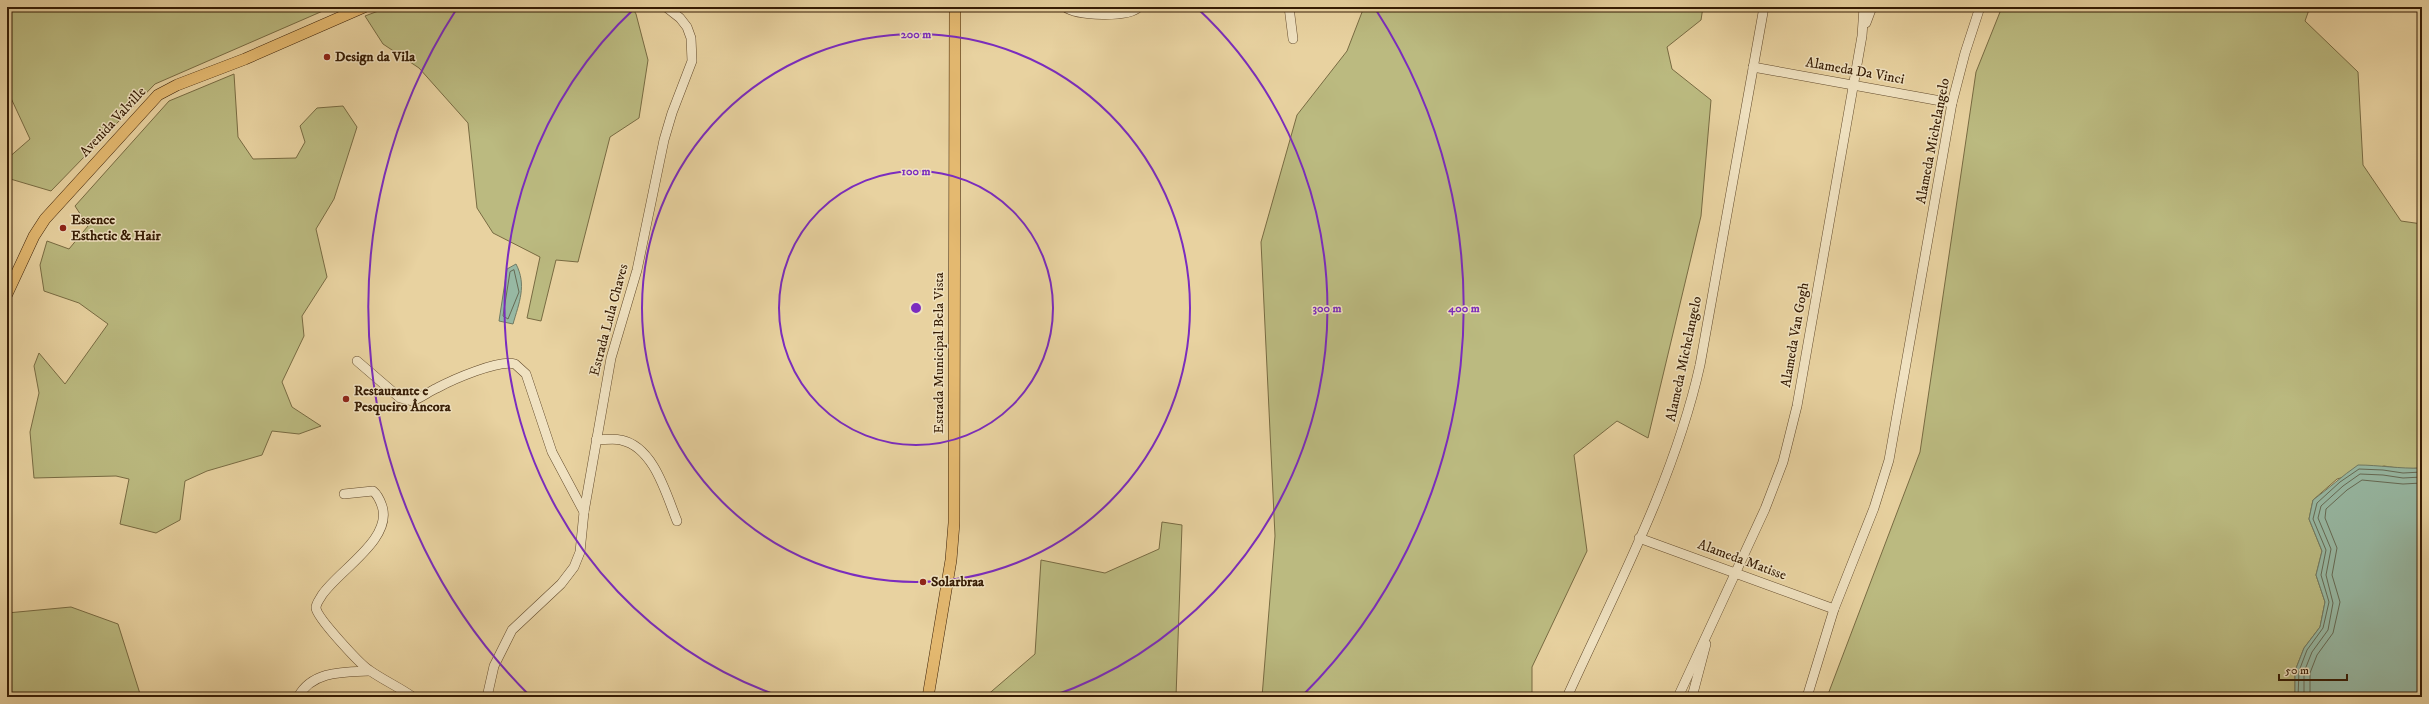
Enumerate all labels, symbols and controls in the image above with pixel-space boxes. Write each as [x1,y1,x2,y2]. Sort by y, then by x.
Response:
text: 200 m [901,27,931,42]
place label: Design da Vila [335,48,416,66]
marker: Design da Vila [322,52,332,62]
street label: Alameda Da Vinci [1804,53,1906,89]
street label: Alameda Michelangelo [1912,76,1954,205]
street label: Avenida Valville [76,83,150,161]
text: 100 m [902,164,930,179]
place label: Essence Esthetic & Hair [71,211,161,245]
marker: Essence Esthetic & Hair [58,223,68,233]
street label: Estrada Lula Chaves [585,262,633,378]
street label: Estrada Municipal Bela Vista [930,272,948,434]
street label: Alameda Van Gogh [1777,280,1813,389]
street label: Alameda Michelangelo [1662,294,1706,423]
centre of rings [909,301,923,315]
text: 300 m [1313,301,1341,316]
text: 400 m [1447,301,1480,316]
place label: Restaurante e Pesqueiro Âncora [354,382,452,416]
marker: Restaurante e Pesqueiro Âncora [341,394,351,404]
street label: Alameda Matisse [1695,536,1789,584]
place label: Solarbraa [931,573,985,591]
marker: Solarbraa [918,577,928,587]
scale bar [2279,656,2347,682]
text: 50 m [2285,663,2309,678]

